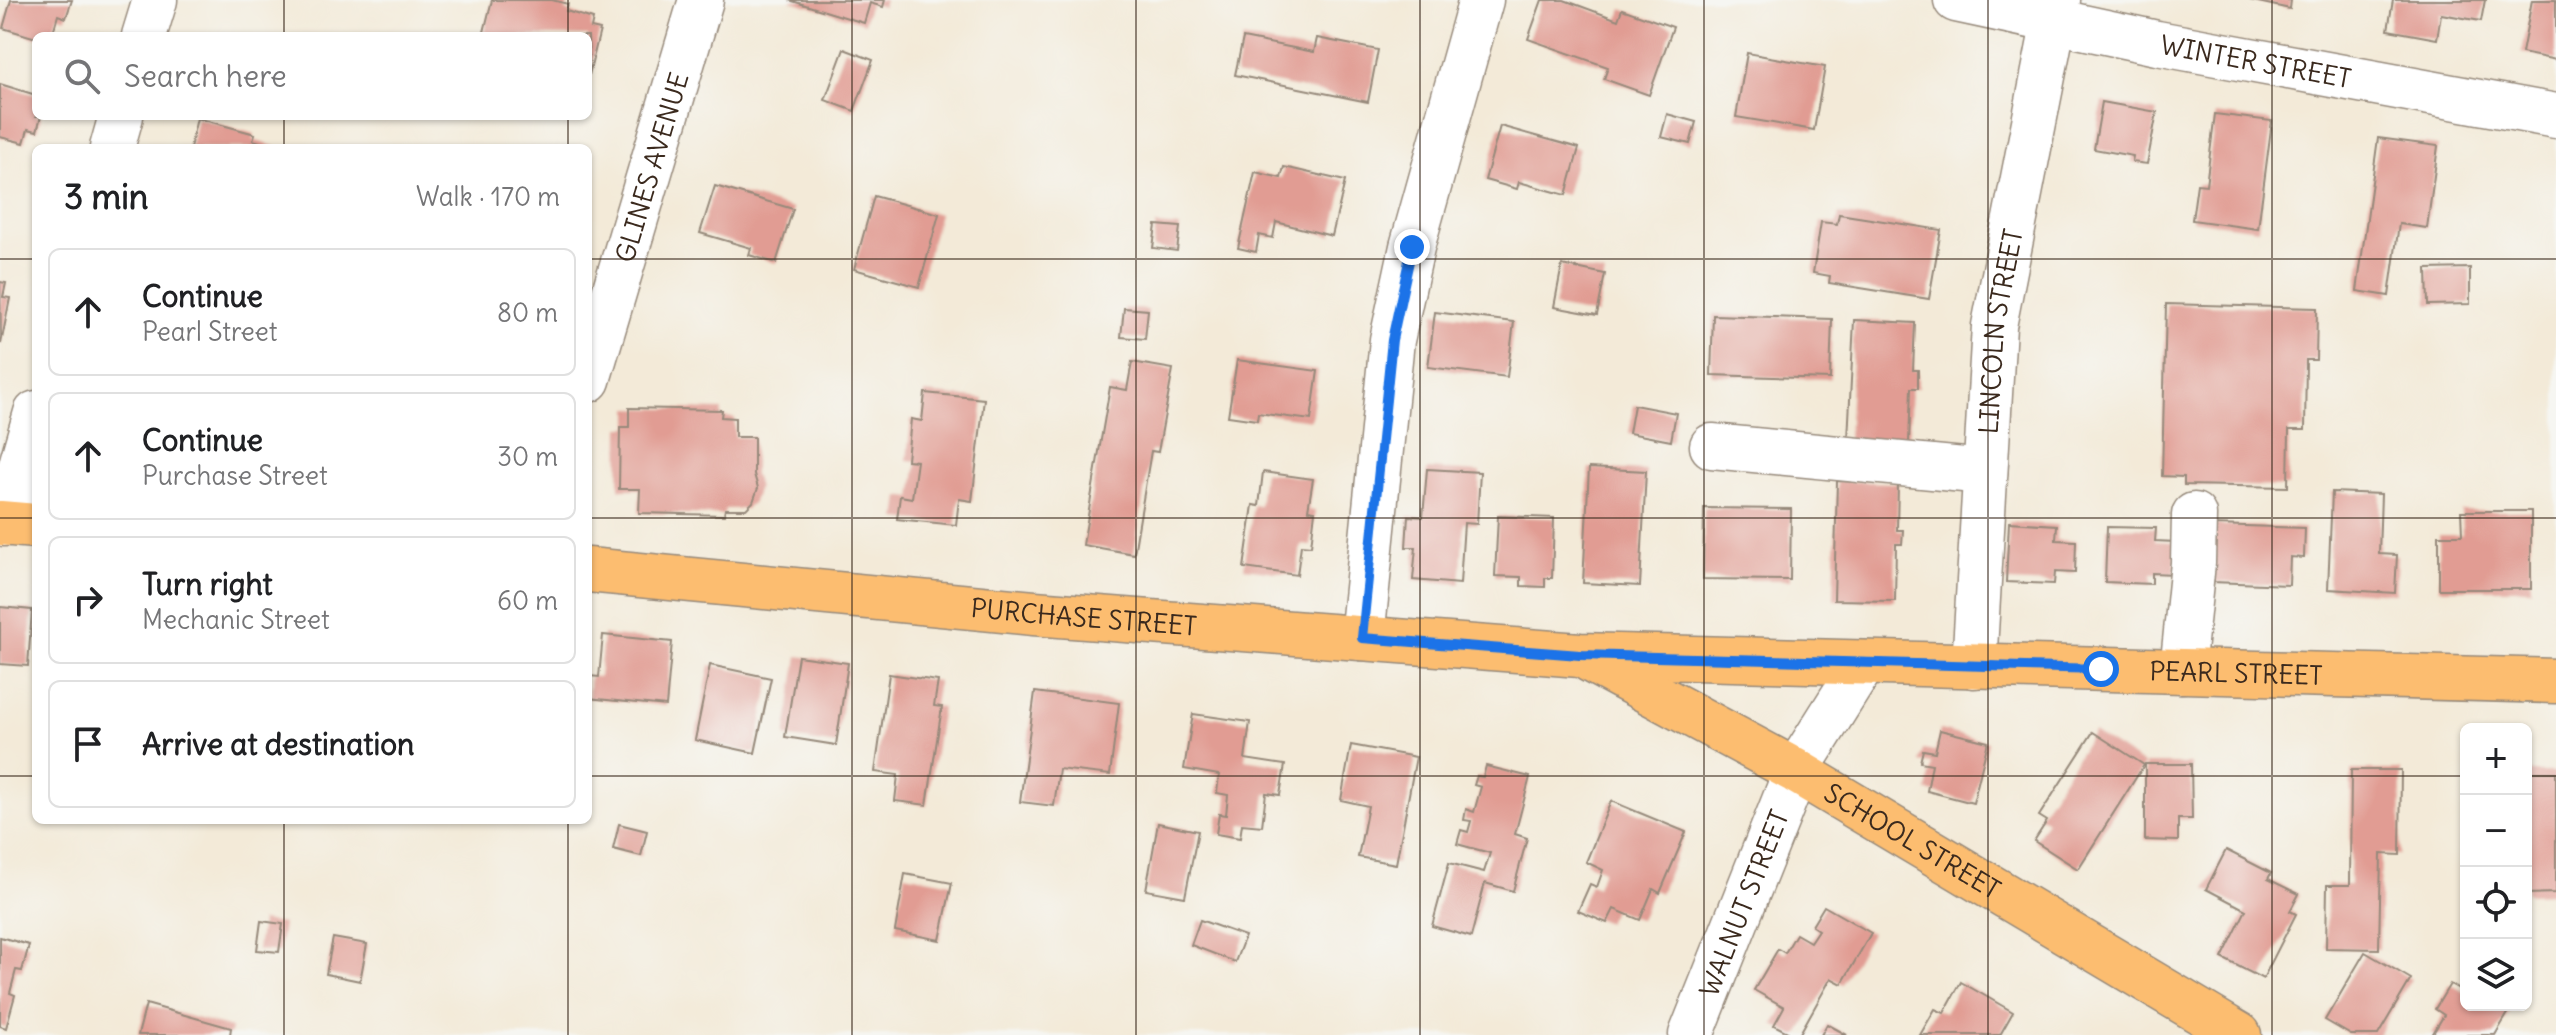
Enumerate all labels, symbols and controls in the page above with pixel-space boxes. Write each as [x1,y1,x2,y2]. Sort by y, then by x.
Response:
street label: WINTER STREET [2158,27,2354,95]
search box [32,32,592,120]
icon: search [60,54,104,98]
text: Search here [124,57,287,95]
street label: GLINES AVENUE [607,68,695,266]
text: 3 min [64,175,149,218]
text: Walk · 170 m [416,180,560,213]
street label: LINCOLN STREET [1971,226,2029,435]
route end [1394,229,1430,265]
text: Continue [142,277,263,315]
icon: ahead [66,290,110,334]
text: 80 m [497,296,558,329]
text: Pearl Street [142,315,278,348]
text: Continue [142,421,263,459]
icon: ahead [66,434,110,478]
text: 30 m [497,440,558,473]
text: Purchase Street [142,459,328,492]
text: Turn right [142,565,273,603]
icon: right [66,578,110,622]
text: 60 m [497,584,558,617]
street label: PURCHASE STREET [969,590,1198,642]
text: Mechanic Street [142,603,330,636]
route start [2083,651,2119,687]
street label: PEARL STREET [2149,654,2323,691]
icon: arrive [66,722,110,766]
map controls [2460,723,2532,1011]
button: + [2460,723,2532,795]
text: Arrive at destination [142,725,414,763]
street label: SCHOOL STREET [1819,775,2007,906]
button: − [2460,795,2532,867]
street label: WALNUT STREET [1692,805,1795,1001]
button: locate [2460,867,2532,939]
button: layers [2460,939,2532,1011]

